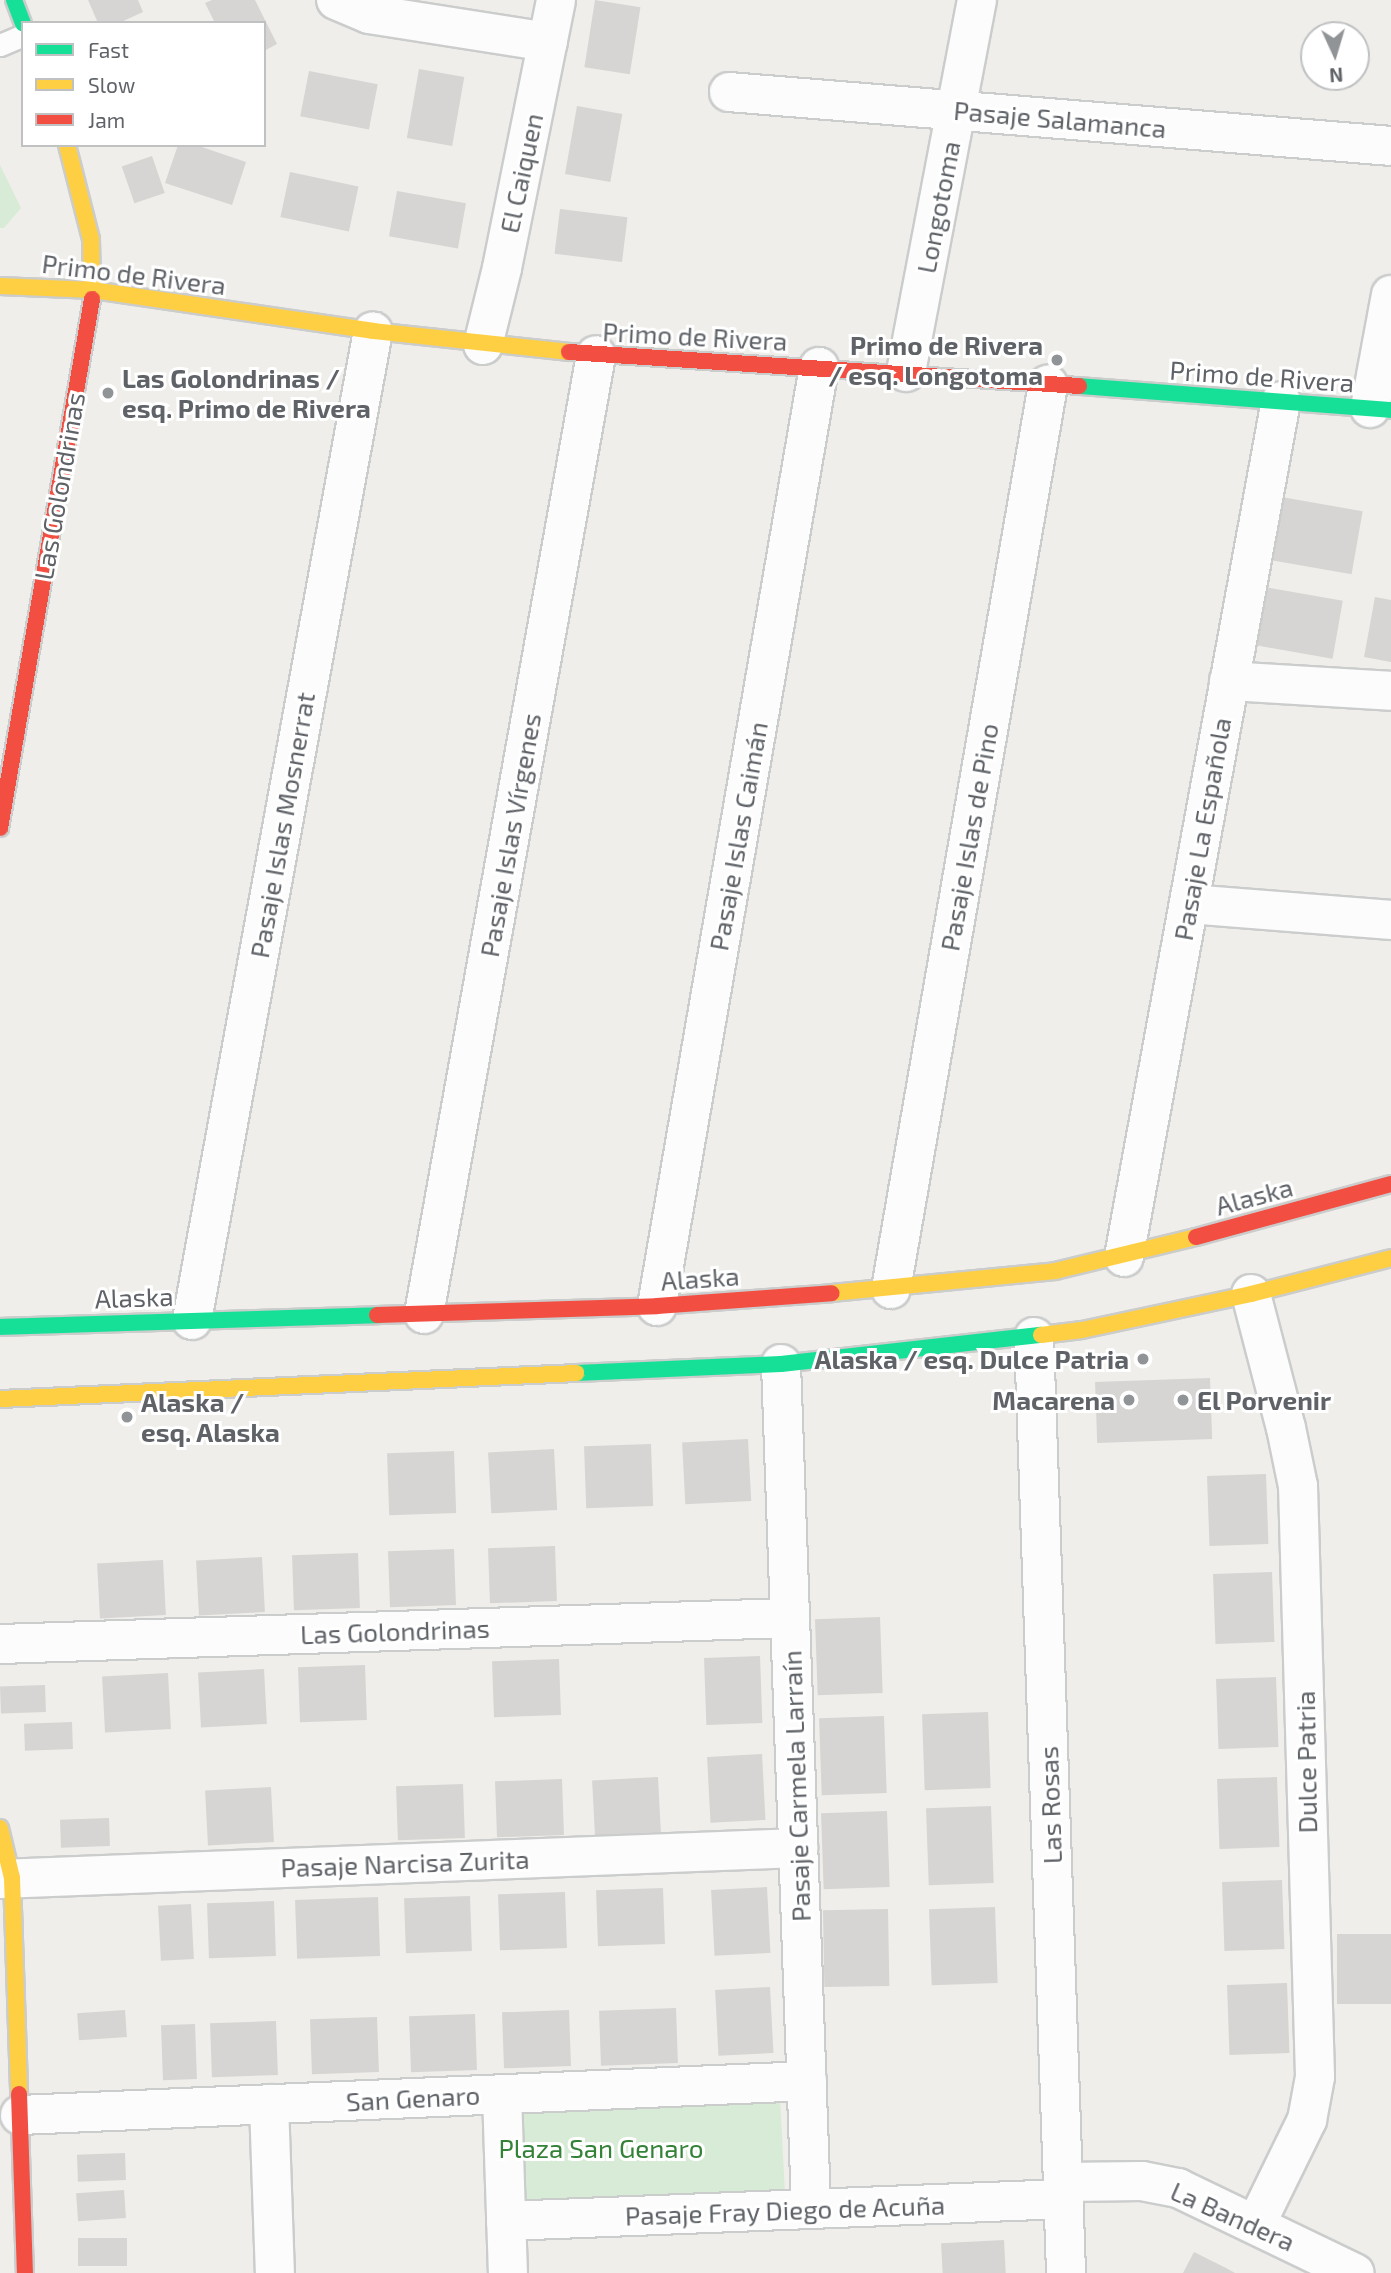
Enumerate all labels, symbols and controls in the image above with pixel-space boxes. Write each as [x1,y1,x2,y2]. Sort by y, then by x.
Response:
legend [21,21,266,147]
north arrow [1300,21,1370,91]
text: Fast [88,37,129,62]
text: N [1329,64,1344,87]
text: Slow [88,72,135,97]
street label: Pasaje Salamanca [952,94,1168,144]
text: Jam [88,107,125,132]
street label: El Caiquen [493,110,549,236]
street label: Longotoma [910,138,966,276]
street label: Primo de Rivera [40,247,228,301]
street label: Primo de Rivera [602,316,788,356]
place label: Primo de Rivera / esq. Longotoma [828,329,1043,390]
marker: Primo de Rivera / esq. Longotoma [1049,352,1065,368]
street label: Primo de Rivera [1169,354,1355,398]
place label: Las Golondrinas / esq. Primo de Rivera [122,362,371,424]
marker: Las Golondrinas / esq. Primo de Rivera [100,385,116,401]
street label: Las Golondrinas [27,390,91,582]
street label: Pasaje Islas Mosnerrat [243,690,321,960]
street label: Pasaje Islas Vírgenes [473,710,547,960]
street label: Pasaje La Española [1167,715,1237,943]
street label: Pasaje Islas Caimán [702,719,774,953]
street label: Pasaje Islas de Pino [934,721,1004,953]
street label: Alaska [1212,1171,1296,1221]
street label: Alaska [660,1260,740,1296]
street label: Alaska [94,1280,174,1314]
place label: Alaska / esq. Dulce Patria [814,1343,1129,1375]
marker: Alaska / esq. Dulce Patria [1135,1351,1151,1367]
place label: Macarena [992,1384,1115,1416]
place label: El Porvenir [1197,1384,1332,1416]
place label: Alaska / esq. Alaska [141,1386,280,1448]
marker: Macarena [1121,1392,1137,1408]
marker: El Porvenir [1175,1392,1191,1408]
marker: Alaska / esq. Alaska [119,1409,135,1425]
street label: Las Golondrinas [300,1612,490,1650]
street label: Pasaje Carmela Larraín [776,1650,816,1922]
street label: Dulce Patria [1289,1690,1323,1834]
street label: Las Rosas [1032,1745,1068,1865]
street label: Pasaje Narcisa Zurita [280,1843,530,1883]
street label: San Genaro [345,2079,481,2117]
park label: Plaza San Genaro [499,2132,703,2164]
street label: La Bandera [1166,2175,1300,2257]
street label: Pasaje Fray Diego de Acuña [624,2189,946,2231]

